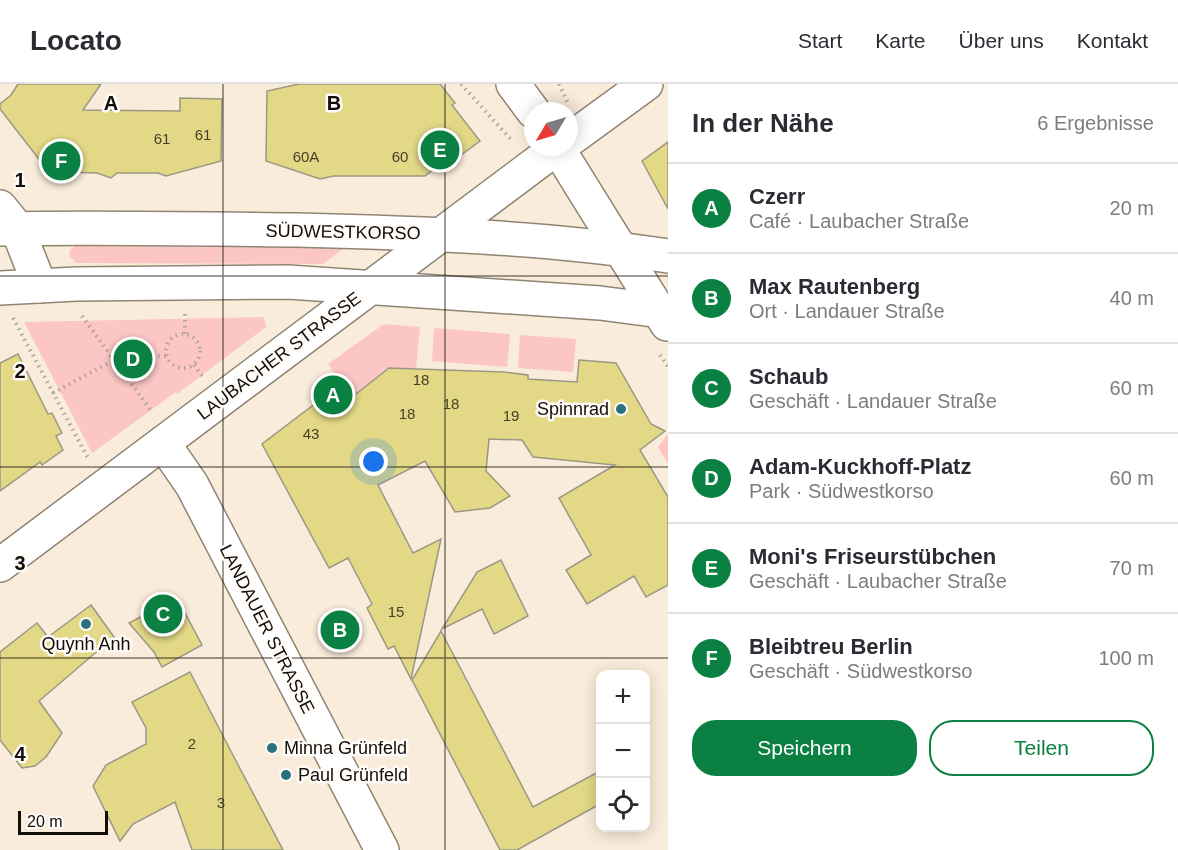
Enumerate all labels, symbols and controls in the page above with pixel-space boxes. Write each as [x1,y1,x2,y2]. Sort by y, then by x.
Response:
text: Locato [30,25,122,56]
text: Start [798,29,842,52]
text: Karte [875,29,926,52]
text: Über uns [959,29,1044,52]
text: Kontakt [1077,29,1148,52]
text: A [104,92,118,114]
text: B [327,92,341,114]
north arrow [524,102,578,156]
text: In der Nähe [692,108,834,138]
text: 6 Ergebnisse [1037,112,1154,134]
house number: 61 [195,126,211,143]
pin: E [420,128,460,172]
house number: 61 [154,130,170,147]
pin: F [42,138,80,184]
house number: 60A [293,148,319,165]
house number: 60 [392,148,408,165]
text: 1 [14,169,26,191]
text: Czerr [749,184,805,209]
text: A [704,197,719,219]
text: 20 m [1110,197,1154,219]
text: Café · Laubacher Straße [749,210,969,232]
street label: SÜDWESTKORSO [265,221,421,243]
text: Max Rautenberg [749,274,920,299]
street label: LAUBACHER STRASSE [193,287,365,425]
text: B [704,287,719,309]
text: 40 m [1110,287,1154,309]
text: Ort · Landauer Straße [749,300,945,322]
pin: D [114,336,152,382]
text: 2 [14,360,26,382]
text: Schaub [749,364,828,389]
house number: 18 [413,371,429,388]
pin: A [314,372,352,418]
text: C [704,377,719,399]
text: 60 m [1110,377,1154,399]
text: Geschäft · Landauer Straße [749,390,997,412]
house number: 18 [443,395,459,412]
place label: Spinnrad [537,399,609,419]
marker: Spinnrad [614,402,628,416]
house number: 18 [399,405,415,422]
house number: 19 [503,407,519,424]
house number: 43 [303,425,319,442]
your location [359,447,388,476]
text: Adam-Kuckhoff-Platz [749,454,971,479]
text: D [704,467,719,489]
text: 60 m [1110,467,1154,489]
text: Park · Südwestkorso [749,480,934,502]
street label: LANDAUER STRASSE [216,541,318,717]
text: Moni's Friseurstübchen [749,544,996,569]
text: 3 [14,552,26,574]
text: E [705,557,718,579]
text: 70 m [1110,557,1154,579]
text: Geschäft · Laubacher Straße [749,570,1007,592]
pin: C [144,592,182,636]
house number: 15 [388,603,404,620]
pin: B [320,608,360,652]
marker: Quynh Anh [79,617,93,631]
place label: Quynh Anh [41,634,131,654]
text: Bleibtreu Berlin [749,634,913,659]
text: F [705,647,718,669]
text: 100 m [1098,647,1154,669]
text: Geschäft · Südwestkorso [749,660,972,682]
map controls [596,670,650,832]
button: + [596,670,650,724]
button: Speichern [692,720,917,776]
button: Teilen [929,720,1154,776]
button: − [596,724,650,778]
house number: 2 [188,735,196,752]
place label: Minna Grünfeld [284,738,407,758]
marker: Minna Grünfeld [265,741,279,755]
text: 4 [14,743,26,765]
place label: Paul Grünfeld [298,765,408,785]
marker: Paul Grünfeld [279,768,293,782]
button: locate [596,778,650,832]
house number: 3 [217,794,225,811]
scale bar [18,808,108,836]
text: 20 m [27,813,63,830]

